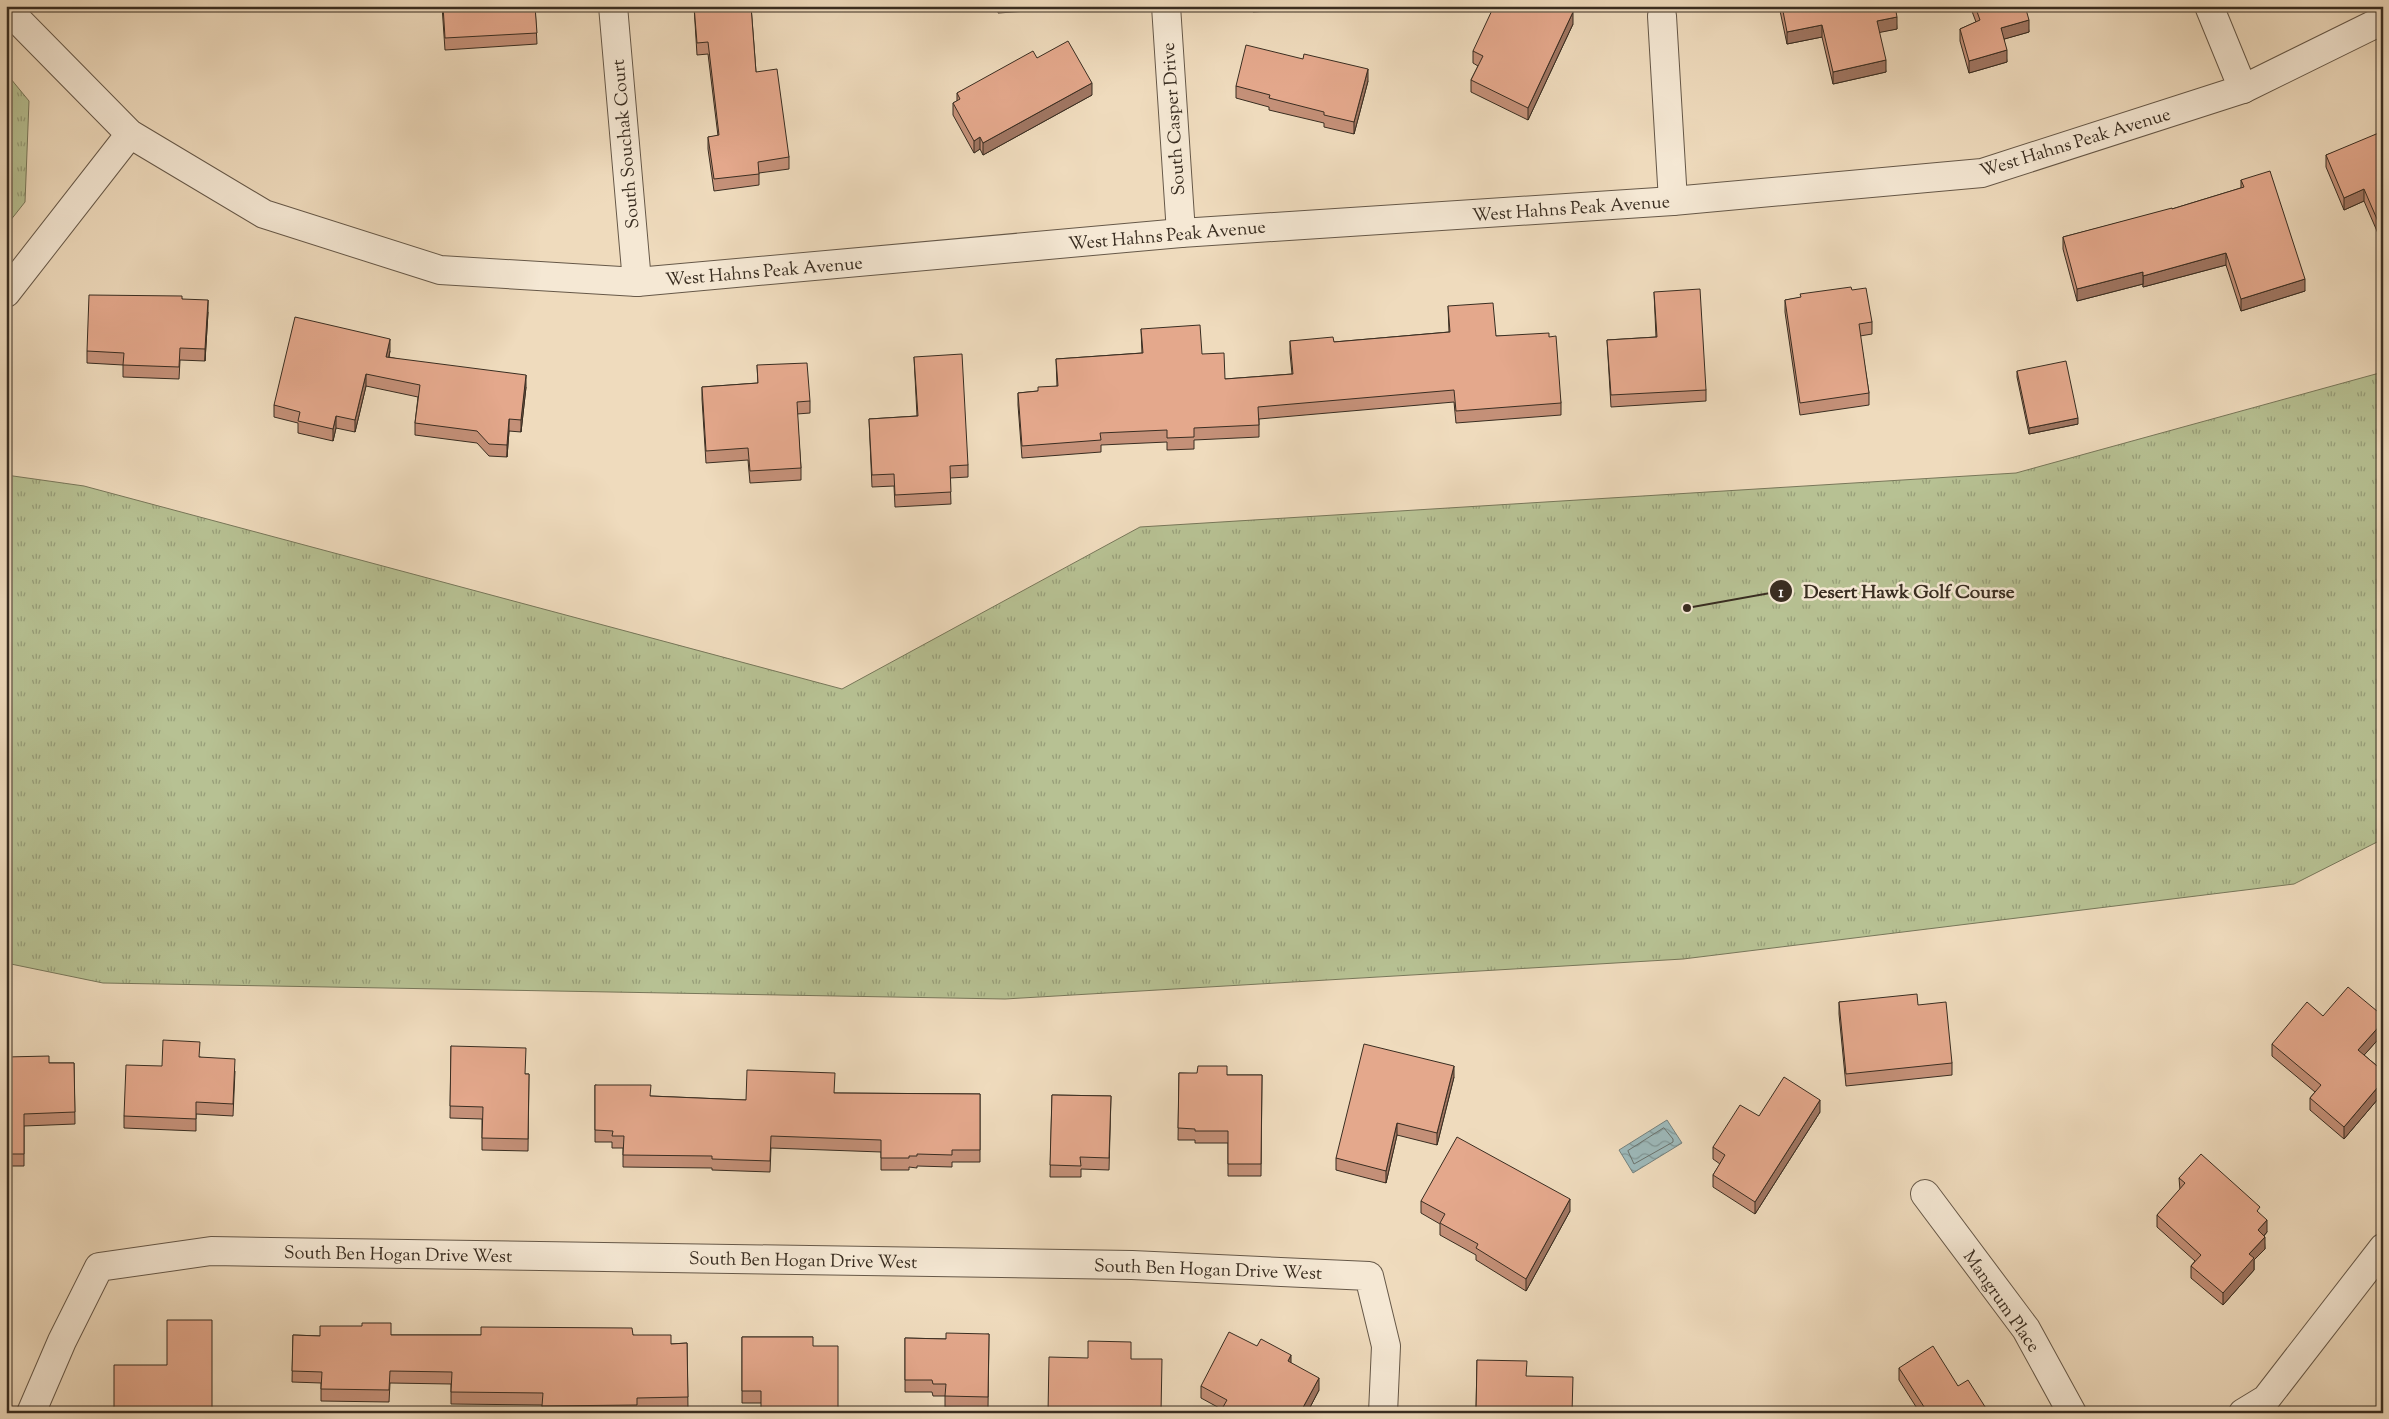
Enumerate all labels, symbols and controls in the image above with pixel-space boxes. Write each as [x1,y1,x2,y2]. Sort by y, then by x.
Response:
street label: South Casper Drive [1157,41,1193,196]
street label: South Souchak Court [607,58,647,230]
street label: West Hahns Peak Avenue [1977,103,2174,185]
street label: West Hahns Peak Avenue [1471,190,1671,230]
street label: West Hahns Peak Avenue [1067,215,1267,259]
street label: West Hahns Peak Avenue [664,251,864,295]
callout: Desert Hawk Golf Course [1768,574,2024,608]
text: Desert Hawk Golf Course [1803,580,2015,607]
text: 1 [1778,583,1784,604]
street label: South Ben Hogan Drive West [284,1241,512,1271]
street label: Mangrum Place [1955,1246,2045,1359]
street label: South Ben Hogan Drive West [689,1247,917,1277]
street label: South Ben Hogan Drive West [1093,1254,1322,1288]

